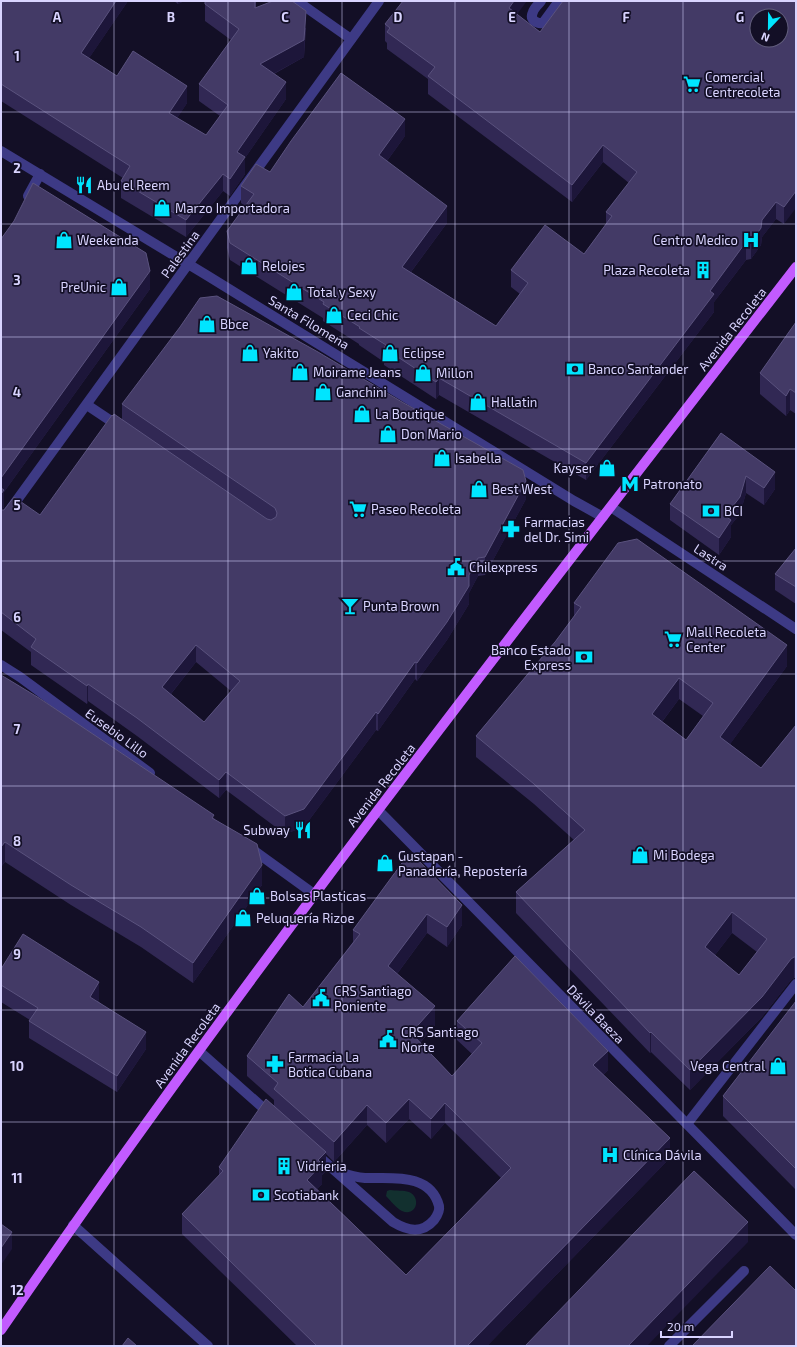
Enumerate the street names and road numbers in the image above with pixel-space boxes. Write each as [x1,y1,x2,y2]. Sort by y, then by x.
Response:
street label: Palestina [157,227,203,281]
street label: Avenida Recoleta [694,284,770,374]
street label: Santa Filomena [266,292,352,352]
street label: Lastra [691,540,731,574]
street label: Eusebio Lillo [82,705,152,761]
street label: Avenida Recoleta [343,740,419,830]
street label: Dávila Baeza [564,981,628,1047]
street label: Avenida Recoleta [151,999,223,1091]

